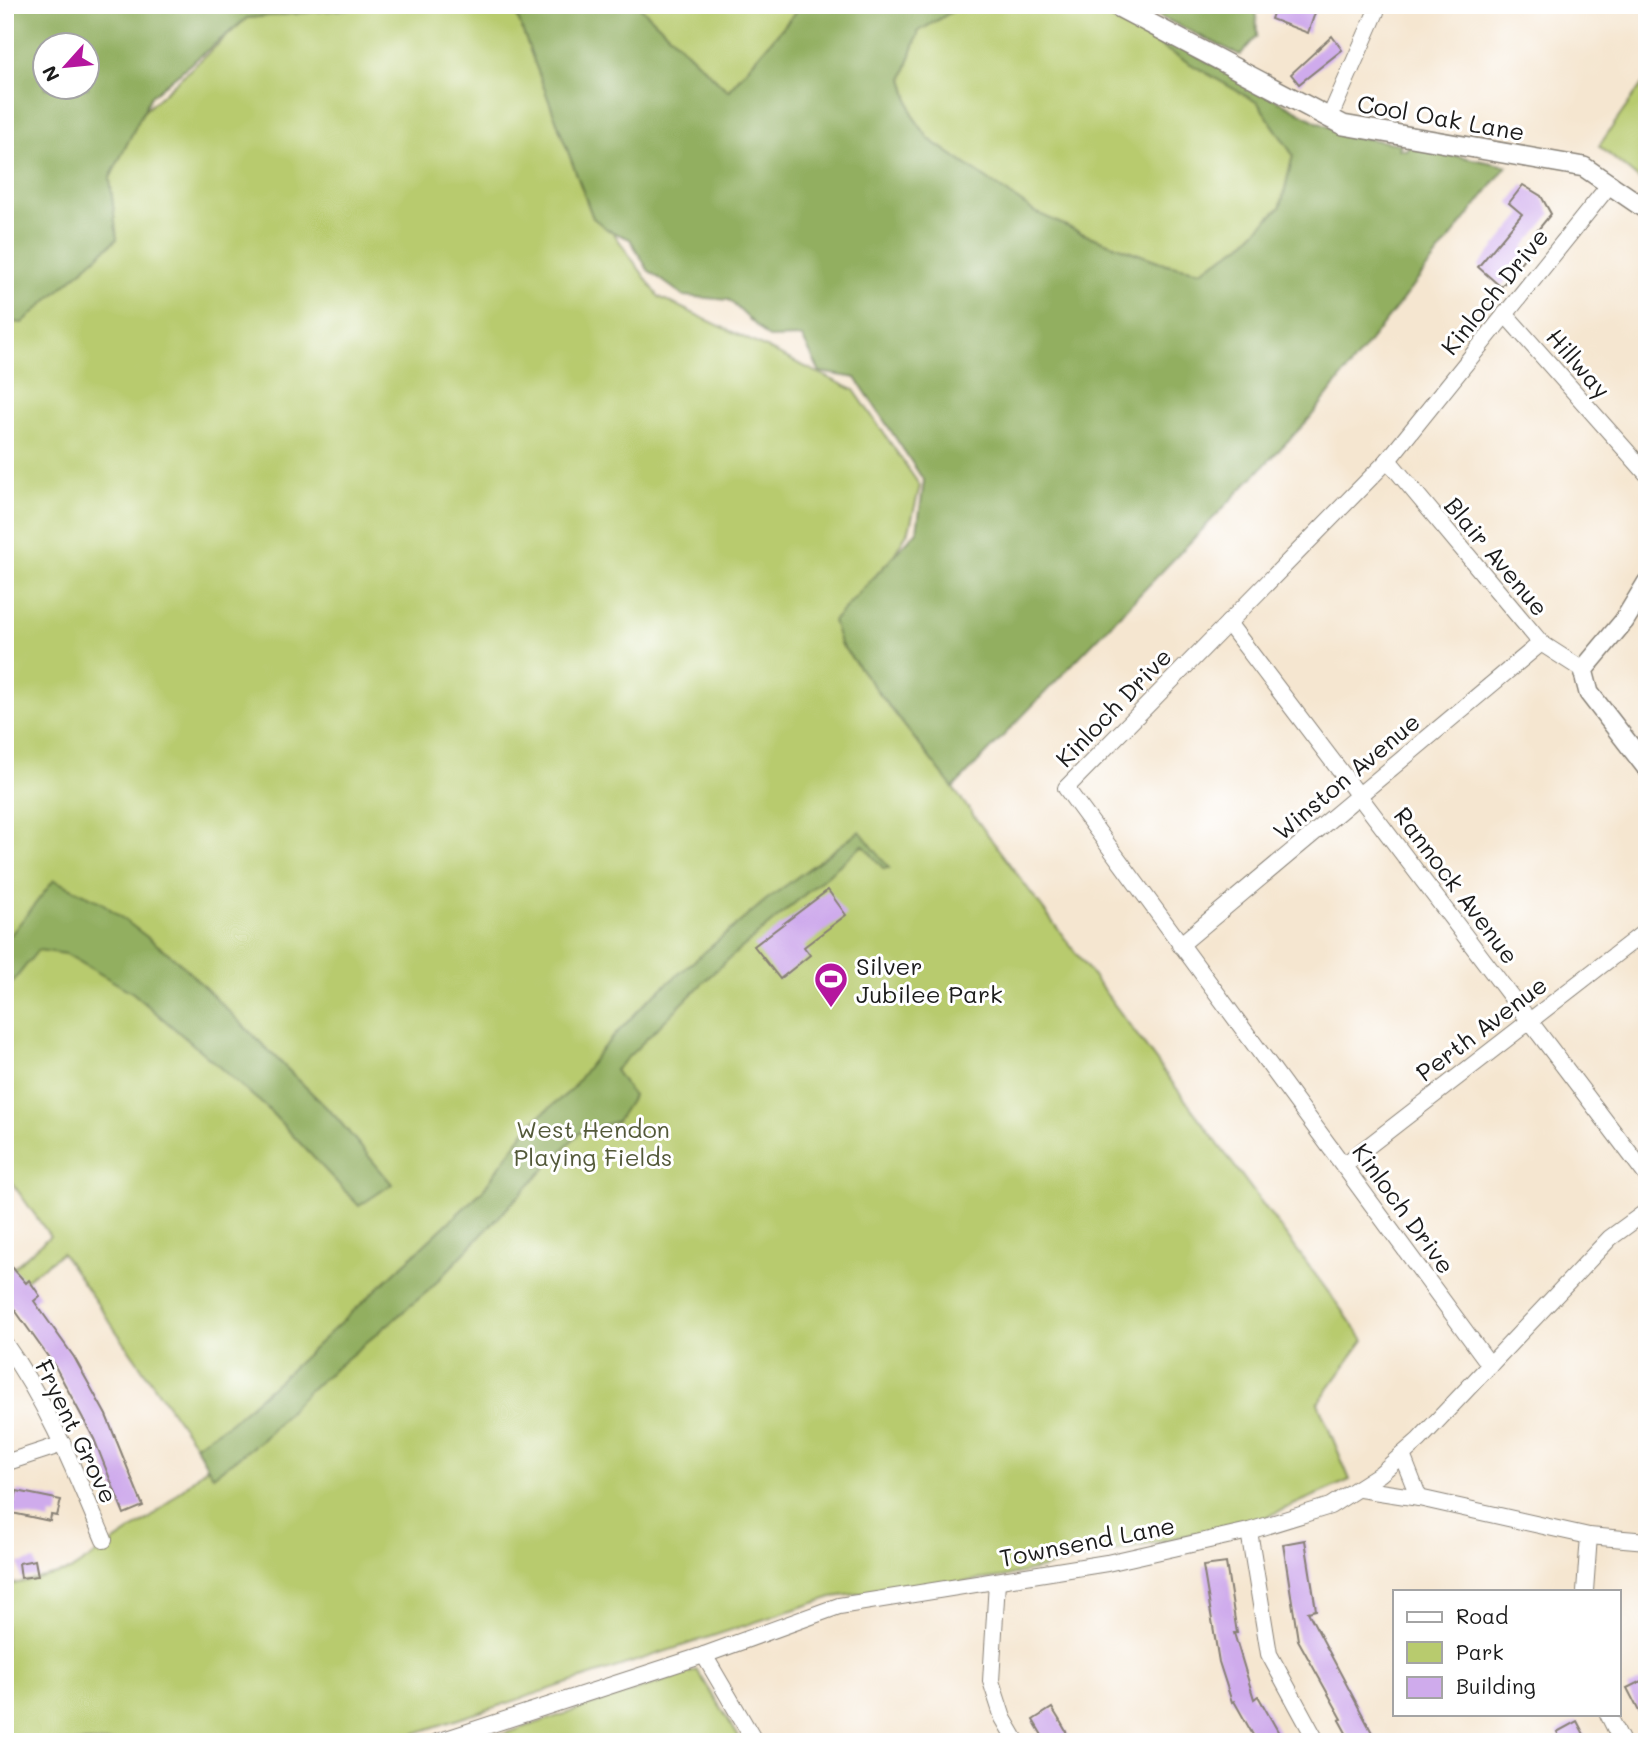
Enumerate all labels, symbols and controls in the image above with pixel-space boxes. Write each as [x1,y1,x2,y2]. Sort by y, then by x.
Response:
north arrow [32,32,102,102]
text: N [36,62,65,86]
street label: Cool Oak Lane [1355,87,1527,147]
street label: Kinloch Drive [1433,221,1555,361]
street label: Hillway [1540,322,1618,404]
street label: Blair Avenue [1438,490,1556,622]
street label: Kinloch Drive [1048,641,1178,773]
street label: Winston Avenue [1266,706,1426,846]
street label: Rannock Avenue [1388,800,1526,970]
place label: Silver Jubilee Park [856,950,1003,1009]
sports icon: Silver Jubilee Park [812,960,850,1009]
street label: Perth Avenue [1409,969,1553,1087]
park label: West Hendon Playing Fields [514,1113,672,1172]
street label: Kinloch Drive [1346,1137,1462,1279]
street label: Fryent Grove [29,1354,125,1508]
street label: Townsend Lane [997,1509,1177,1573]
legend [1393,1590,1620,1716]
text: Road [1456,1602,1508,1629]
text: Park [1456,1638,1504,1665]
text: Building [1456,1672,1536,1699]

